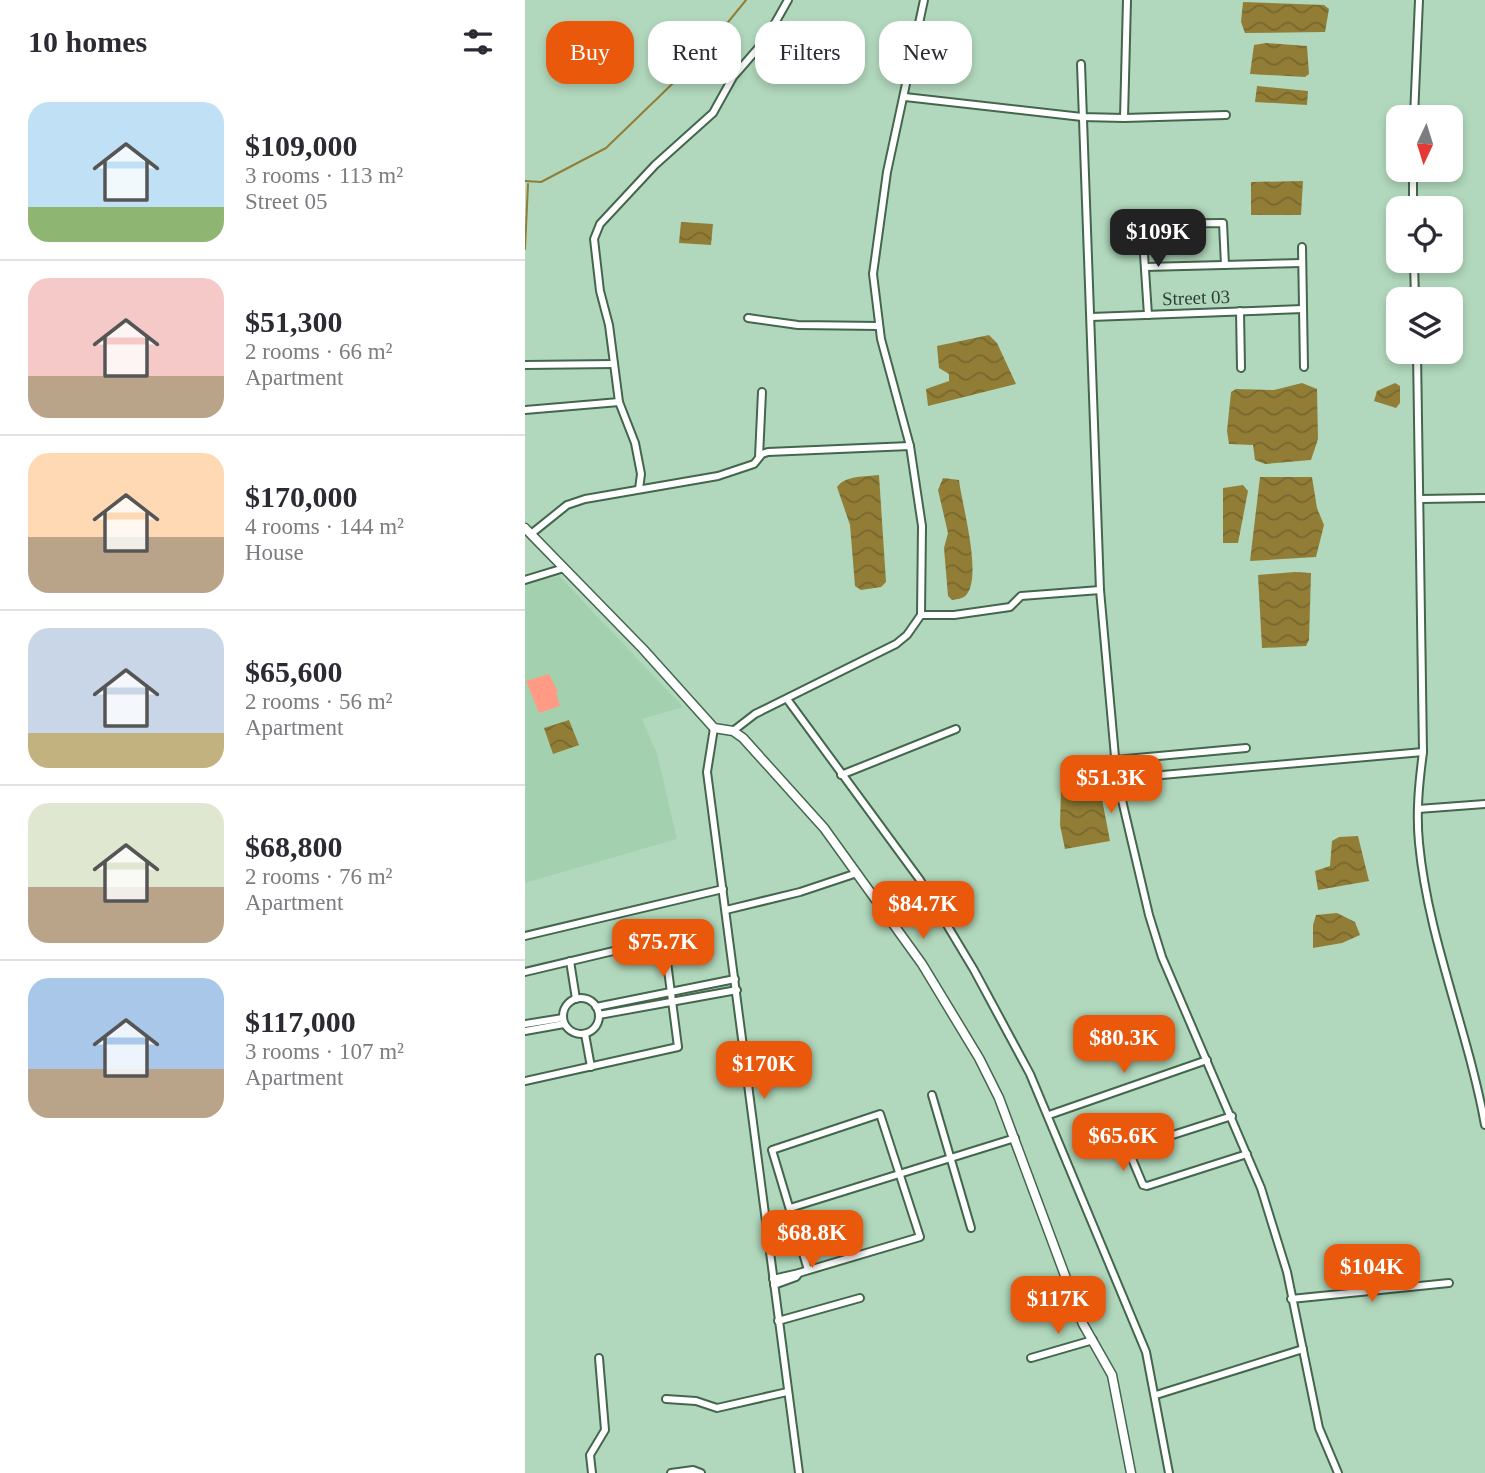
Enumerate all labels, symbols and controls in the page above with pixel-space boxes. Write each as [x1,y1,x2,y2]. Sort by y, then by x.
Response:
chip: Buy [546,21,634,84]
chip: Rent [648,21,741,84]
chip: Filters [755,21,865,84]
chip: New [879,21,972,84]
icon: filters [459,23,497,61]
text: 10 homes [28,25,147,58]
north arrow [1386,105,1463,182]
map controls [1386,105,1463,364]
text: $109,000 [245,129,358,162]
icon: home [84,130,168,214]
text: 3 rooms · 113 m² [245,163,403,188]
text: Street 05 [245,189,327,214]
button: locate [1386,196,1463,273]
pin: $109K [1109,210,1207,269]
text: $109K [1126,219,1190,244]
street label: Street 03 [1162,286,1230,309]
button: layers [1386,287,1463,364]
text: $51,300 [245,305,343,338]
icon: home [84,306,168,390]
text: 2 rooms · 66 m² [245,339,392,364]
text: Apartment [245,365,343,390]
text: $170,000 [245,480,358,513]
icon: home [84,481,168,565]
text: 4 rooms · 144 m² [245,514,404,539]
text: House [245,540,304,565]
text: $65,600 [245,655,343,688]
icon: home [84,656,168,740]
text: 2 rooms · 56 m² [245,689,392,714]
text: Apartment [245,715,343,740]
pin: $51.3K [1054,756,1168,815]
text: $51.3K [1076,765,1146,790]
text: $68,800 [245,830,343,863]
icon: home [84,831,168,915]
text: 2 rooms · 76 m² [245,864,392,889]
pin: $84.7K [866,881,980,941]
text: Apartment [245,890,343,915]
text: $84.7K [888,891,958,916]
pin: $75.7K [606,920,720,979]
text: $75.7K [628,929,698,954]
text: $117,000 [245,1005,356,1038]
icon: home [84,1006,168,1090]
pin: $80.3K [1067,1016,1181,1075]
text: $80.3K [1089,1025,1159,1050]
text: 3 rooms · 107 m² [245,1039,404,1064]
pin: $170K [715,1042,813,1101]
text: $170K [732,1051,796,1076]
text: Apartment [245,1065,343,1090]
pin: $65.6K [1066,1114,1180,1173]
text: $65.6K [1088,1123,1158,1148]
pin: $68.8K [755,1210,869,1270]
text: $68.8K [777,1220,847,1245]
pin: $104K [1323,1244,1421,1304]
text: $104K [1340,1254,1404,1279]
pin: $117K [1009,1276,1107,1336]
text: $117K [1027,1286,1089,1311]

